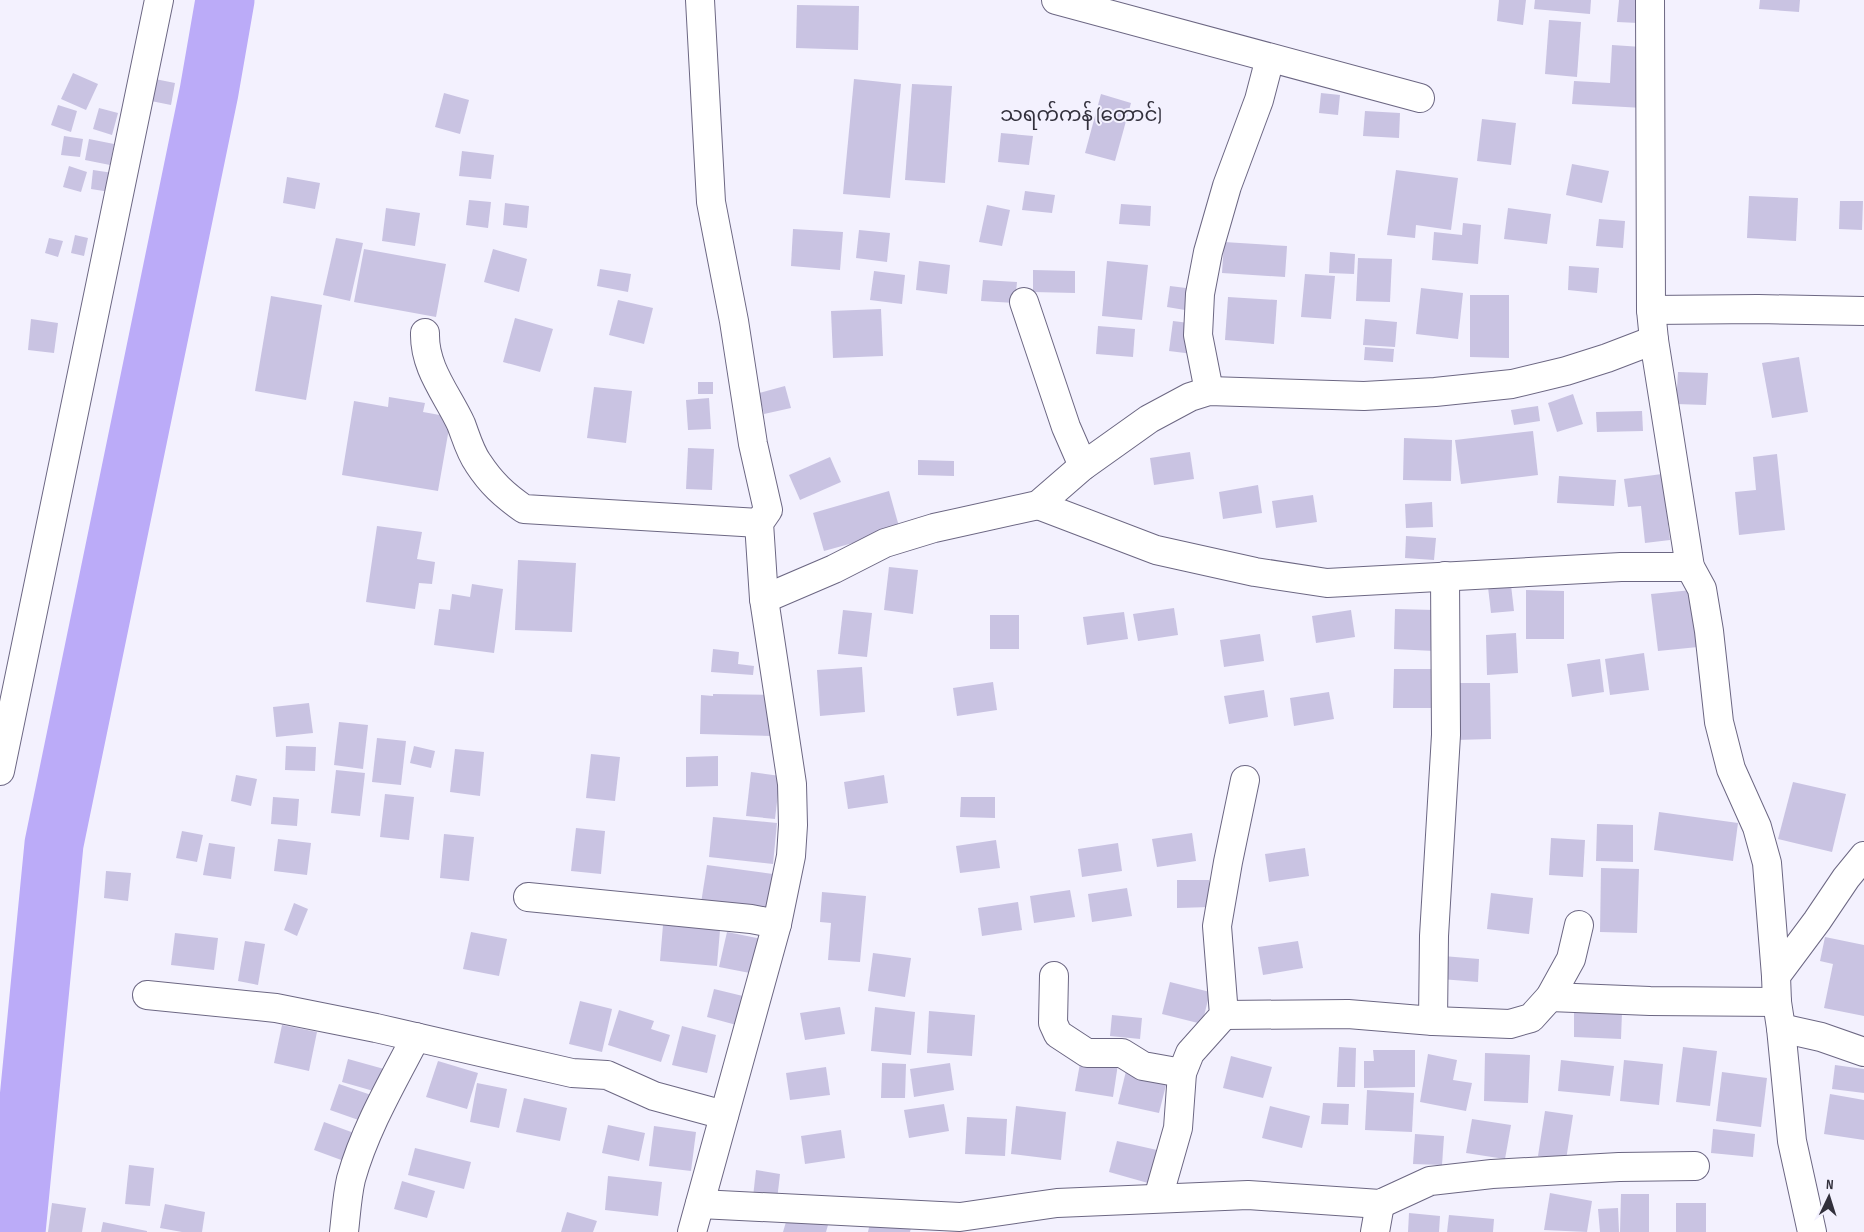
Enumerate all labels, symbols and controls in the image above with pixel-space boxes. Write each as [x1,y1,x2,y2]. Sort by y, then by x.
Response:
district label: သရက်ကန် (တောင်) [1000,100,1162,130]
north arrow [1804,1172,1854,1222]
text: N [1826,1176,1834,1193]

